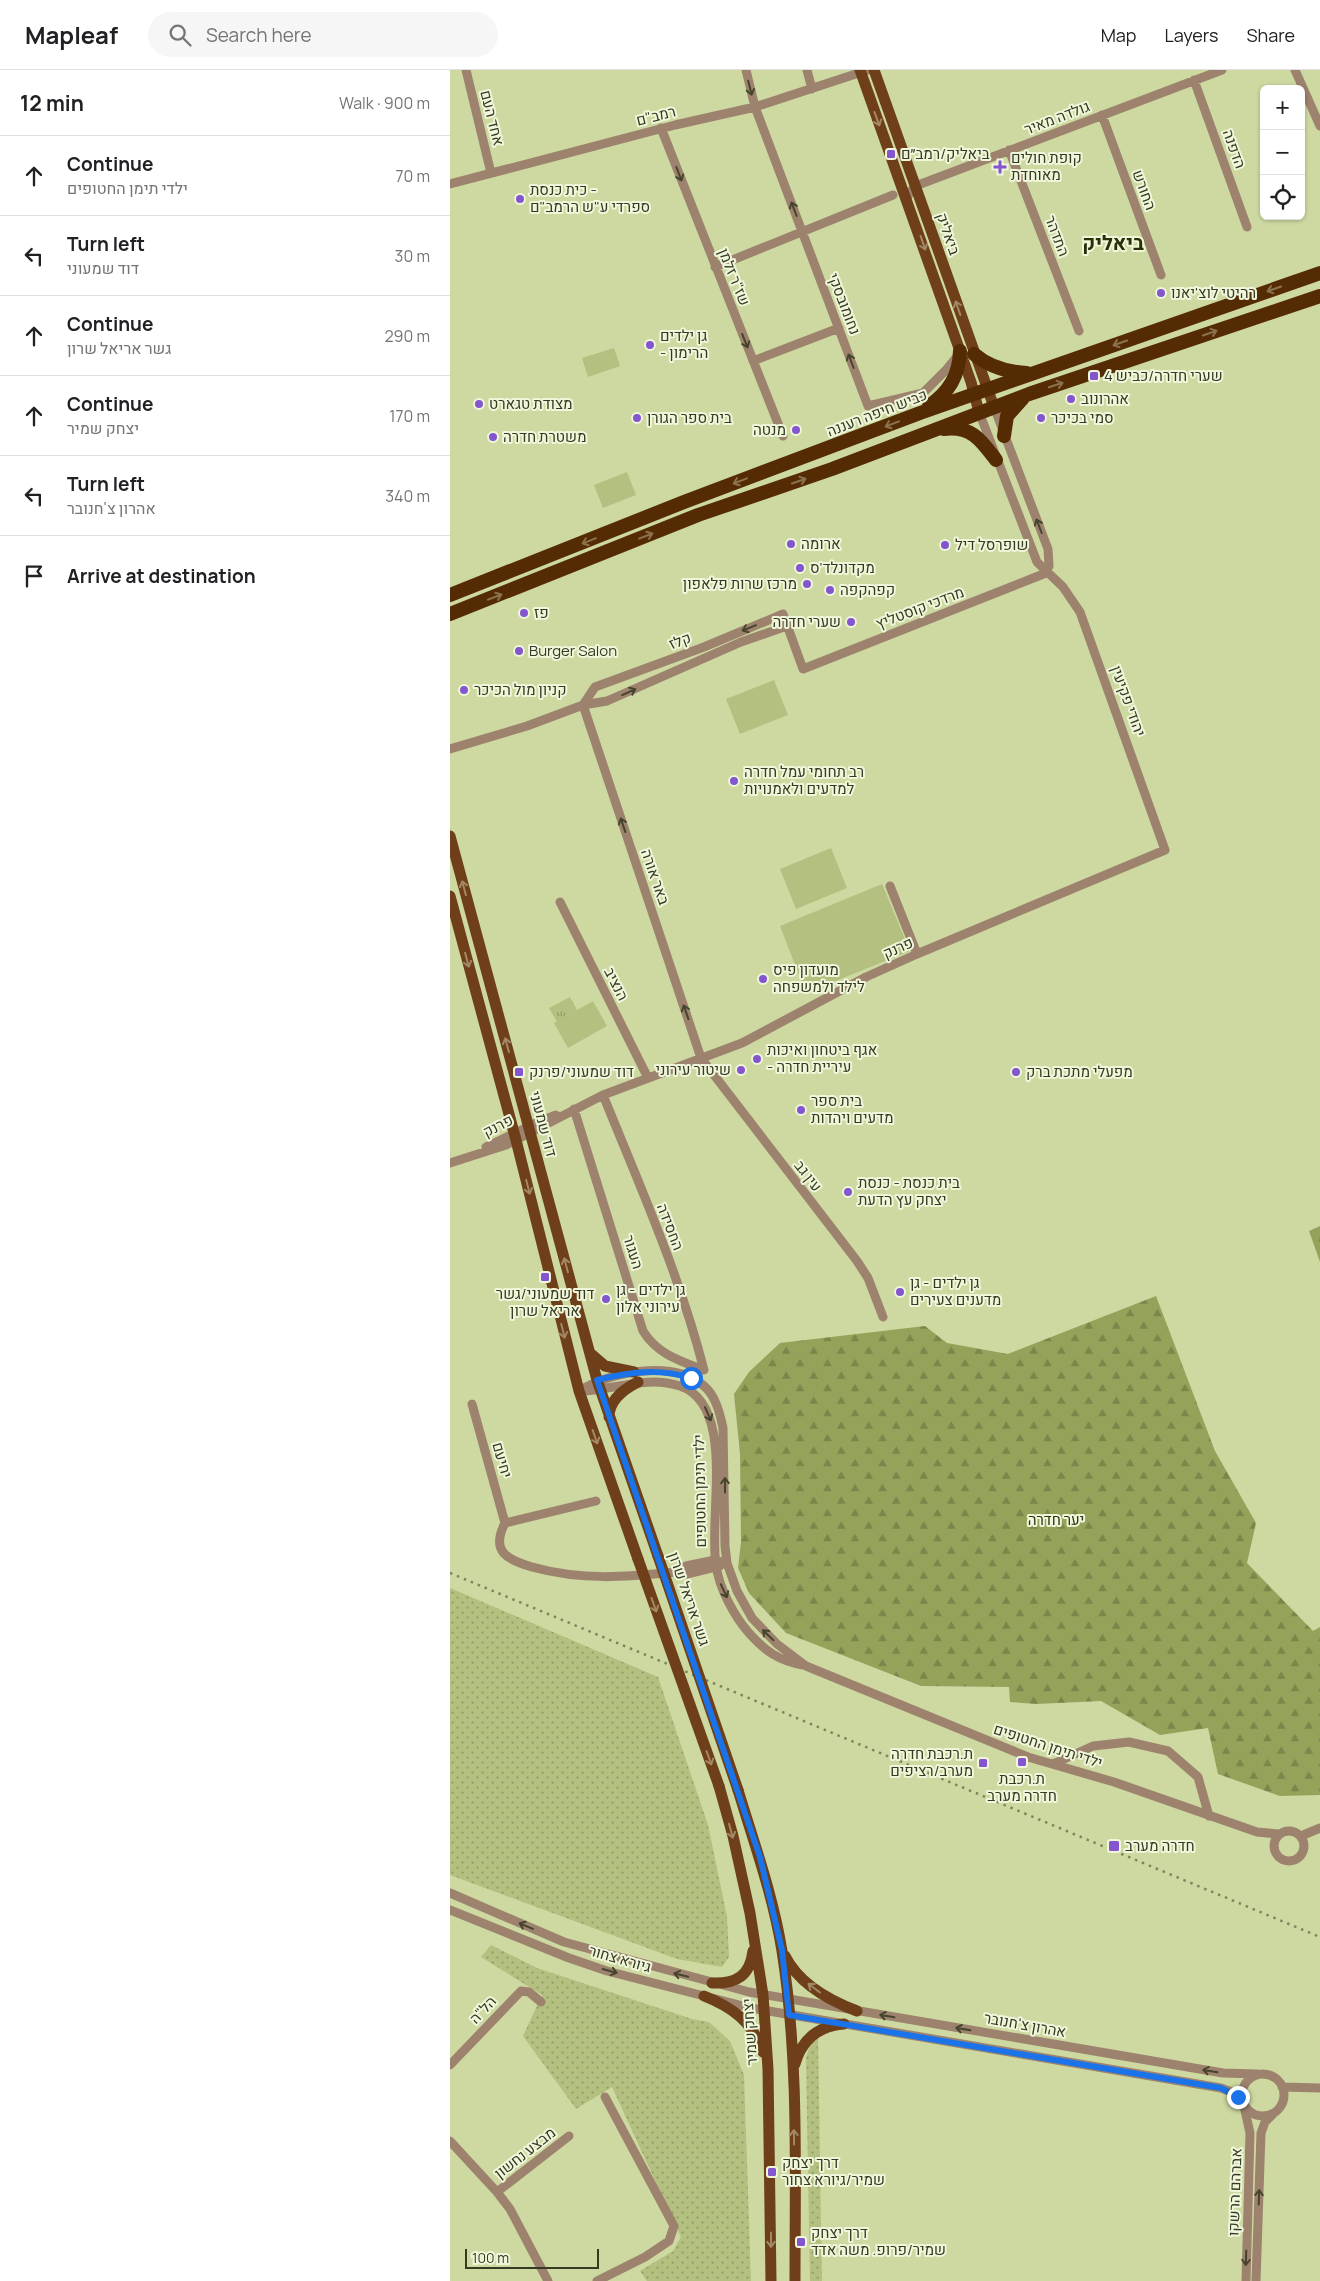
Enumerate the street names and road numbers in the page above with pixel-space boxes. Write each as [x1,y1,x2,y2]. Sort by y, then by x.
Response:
street label: אחד העם [475,88,510,148]
street label: גולדה מאיר [1021,95,1093,140]
street label: רמב"ם [634,100,678,131]
street label: הדפנה [1218,126,1251,171]
street label: החורש [1127,167,1161,213]
street label: ביאליק [931,210,966,258]
street label: התדהר [1040,212,1075,259]
street label: שז"ר זלמן [713,245,755,309]
street label: נחומובסקי [823,270,866,338]
street label: כביש חיפה רעננה [824,384,930,441]
street label: מרדכי קוסטליץ [873,581,967,634]
street label: קלז [666,627,694,654]
street label: יהודי פקיעין [1106,663,1151,739]
street label: באר אורה [636,846,675,908]
street label: פרנק [879,932,916,964]
street label: הנציב [599,963,634,1004]
street label: דוד שמעוני [525,1089,562,1159]
street label: פרנק [479,1109,517,1142]
street label: עין גב [790,1156,827,1196]
street label: החסידה [652,1200,689,1253]
street label: העגור [618,1232,649,1272]
street label: ילדי תימן החטופים [688,1434,711,1548]
street label: יחיעם [487,1439,518,1480]
street label: גשר אריאל שרון [664,1549,715,1649]
street label: ילדי תימן החטופים [991,1718,1105,1773]
street label: גיורא צחור [587,1940,654,1977]
street label: הל"ה [464,1991,501,2028]
street label: יצחק שמיר [737,1998,762,2066]
street label: אהרון צ'חנובר [982,2007,1068,2042]
street label: מבצע נחשון [490,2122,560,2183]
street label: אברהם הרשקו [1222,2148,1247,2236]

